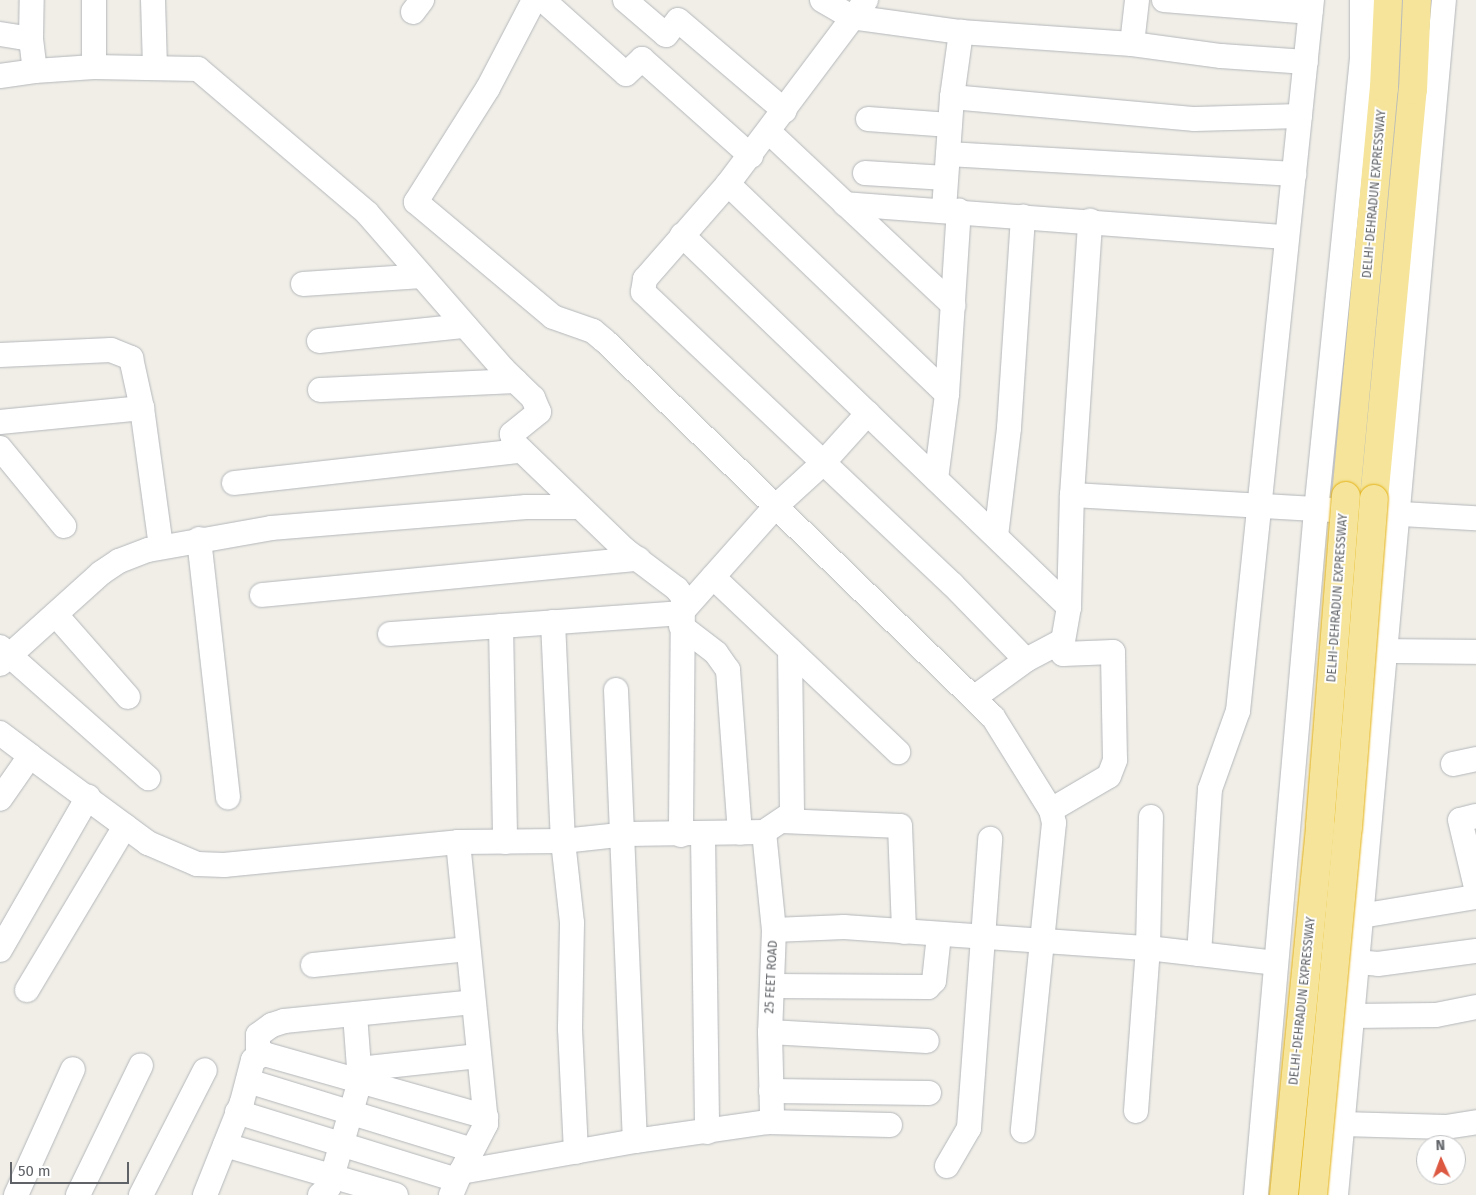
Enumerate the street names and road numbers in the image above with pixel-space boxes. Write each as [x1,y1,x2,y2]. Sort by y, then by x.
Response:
street label: DELHI-DEHRADUN EXPRESSWAY [1360,109,1390,279]
street label: DELHI-DEHRADUN EXPRESSWAY [1325,513,1351,683]
street label: DELHI-DEHRADUN EXPRESSWAY [1287,916,1319,1086]
street label: 25 FEET ROAD [763,940,781,1014]

